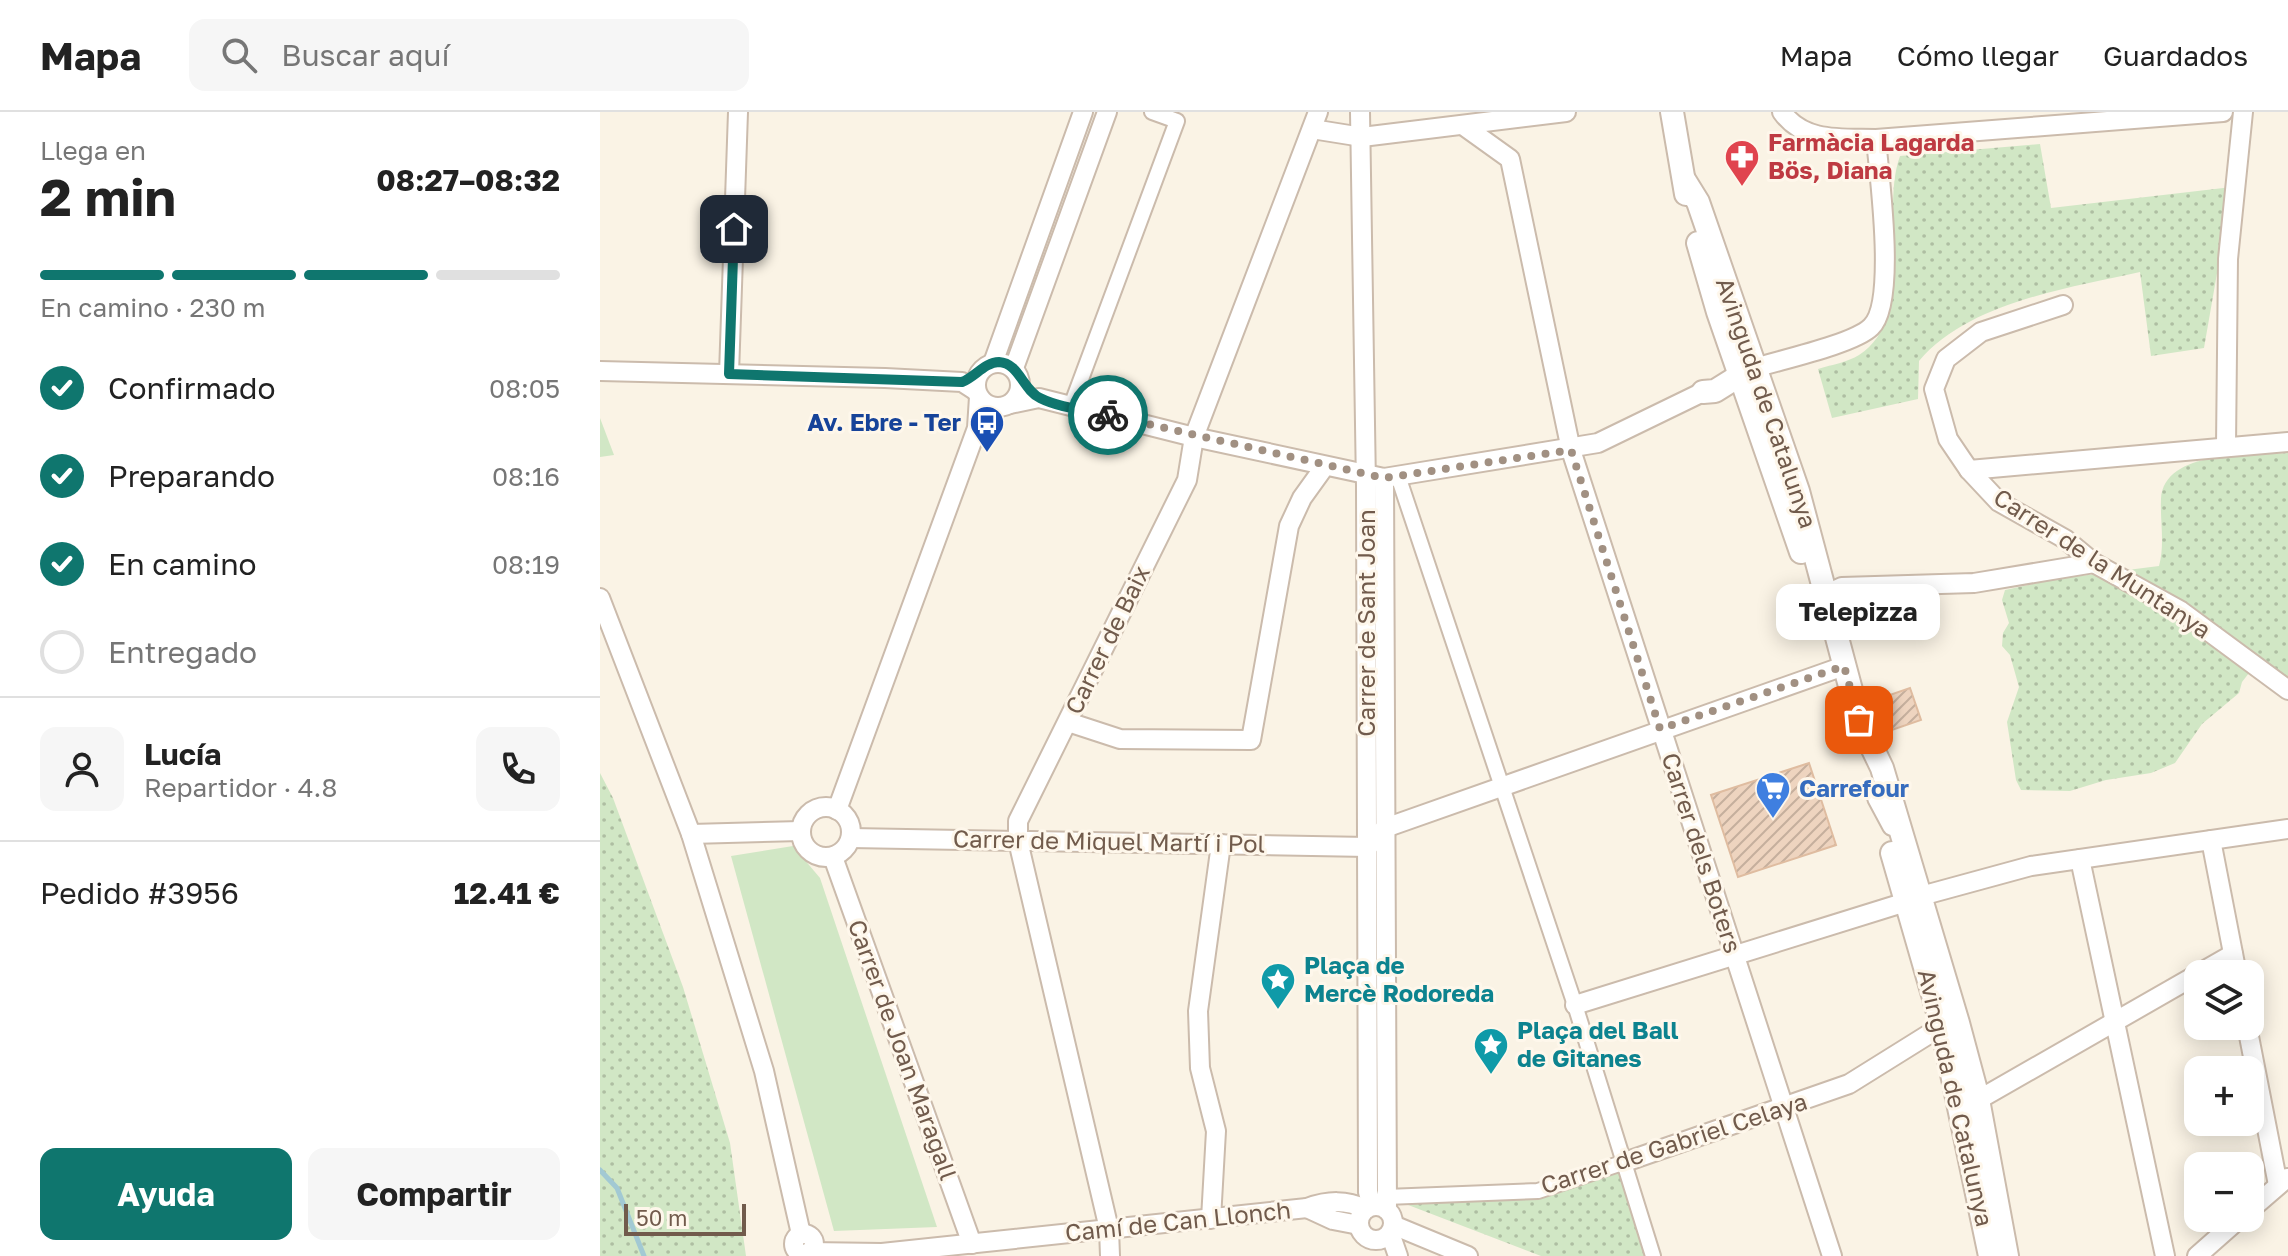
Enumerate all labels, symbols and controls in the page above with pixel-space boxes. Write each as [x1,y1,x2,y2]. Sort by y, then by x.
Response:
search box [189,19,749,91]
text: Mapa [40,33,141,78]
icon: search [217,33,261,77]
text: Buscar aquí [281,37,450,73]
text: Mapa [1780,39,1853,72]
text: Cómo llegar [1897,39,2059,72]
text: Guardados [2103,39,2248,72]
place label: Farmàcia Lagarda Bös, Diana [1768,127,1975,184]
text: Llega en [40,135,146,166]
pharmacy icon: Farmàcia Lagarda Bös, Diana [1723,138,1761,188]
text: 08:27–08:32 [376,162,560,198]
text: 2 min [40,165,176,227]
pin [700,195,768,263]
icon: home [712,207,756,251]
street label: Avinguda de Catalunya [1711,273,1824,532]
text: En camino · 230 m [40,292,266,323]
icon: check [40,366,84,410]
text: Confirmado [108,370,276,406]
text: 08:05 [489,373,560,404]
courier [1068,375,1148,455]
icon: bike [1086,393,1130,437]
bus stop icon: Av. Ebre - Ter [968,404,1006,454]
place label: Av. Ebre - Ter [807,407,961,436]
icon: check [40,454,84,498]
text: Preparando [108,458,275,494]
text: 08:16 [492,461,560,492]
street label: Carrer de la Muntanya [1989,482,2217,644]
street label: Carrer de Sant Joan [1351,509,1380,737]
icon: check [40,542,84,586]
text: En camino [108,546,257,582]
text: 08:19 [492,549,560,580]
street label: Carrer de Baix [1058,560,1155,718]
callout: Telepizza [1777,584,1941,640]
text: Telepizza [1798,596,1918,627]
text: Entregado [108,634,257,670]
pin [1825,686,1893,754]
icon: bag [1837,698,1881,742]
button: person [40,727,124,811]
button: phone [476,727,560,811]
text: Lucía [144,736,222,772]
street label: Carrer dels Boters [1656,749,1748,956]
supermarket icon: Carrefour [1754,770,1792,820]
text: Repartidor · 4.8 [144,772,337,803]
place label: Carrefour [1799,773,1909,802]
street label: Carrer de Miquel Martí i Pol [953,823,1265,858]
text: Pedido #3956 [40,875,239,911]
text: 12.41 € [454,875,560,911]
street label: Carrer de Joan Maragall [843,915,964,1184]
place label: Plaça de Mercè Rodoreda [1304,950,1494,1007]
map controls [2184,960,2264,1232]
button: layers [2184,960,2264,1040]
place icon: Plaça de Mercè Rodoreda [1259,961,1297,1011]
street label: Avinguda de Catalunya [1913,966,2000,1229]
place label: Plaça del Ball de Gitanes [1517,1015,1679,1072]
place icon: Plaça del Ball de Gitanes [1472,1026,1510,1076]
button: + [2184,1056,2264,1136]
street label: Carrer de Gabriel Celaya [1537,1086,1810,1199]
button: Ayuda [40,1148,292,1240]
button: Compartir [308,1148,560,1240]
button: − [2184,1152,2264,1232]
street label: Camí de Can Llonch [1064,1194,1292,1247]
scale bar [624,1200,746,1236]
text: 50 m [636,1204,687,1231]

